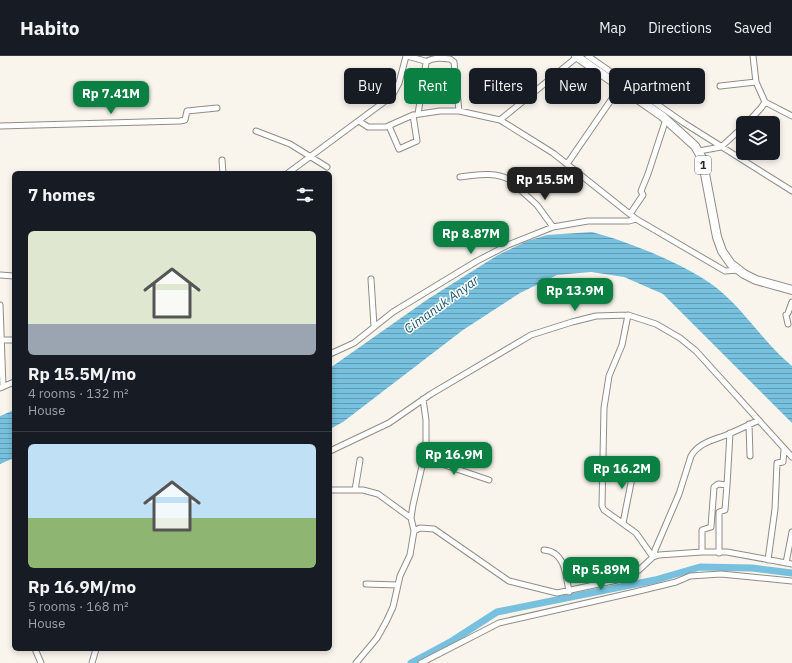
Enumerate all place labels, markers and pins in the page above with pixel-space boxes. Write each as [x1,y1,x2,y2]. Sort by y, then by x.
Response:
pin: Rp 7.41M [70,81,152,115]
pin: Rp 15.5M [504,167,586,201]
pin: Rp 8.87M [430,221,512,255]
pin: Rp 13.9M [534,278,616,312]
pin: Rp 16.9M [413,442,495,476]
pin: Rp 16.2M [581,456,663,490]
pin: Rp 5.89M [560,557,642,591]

